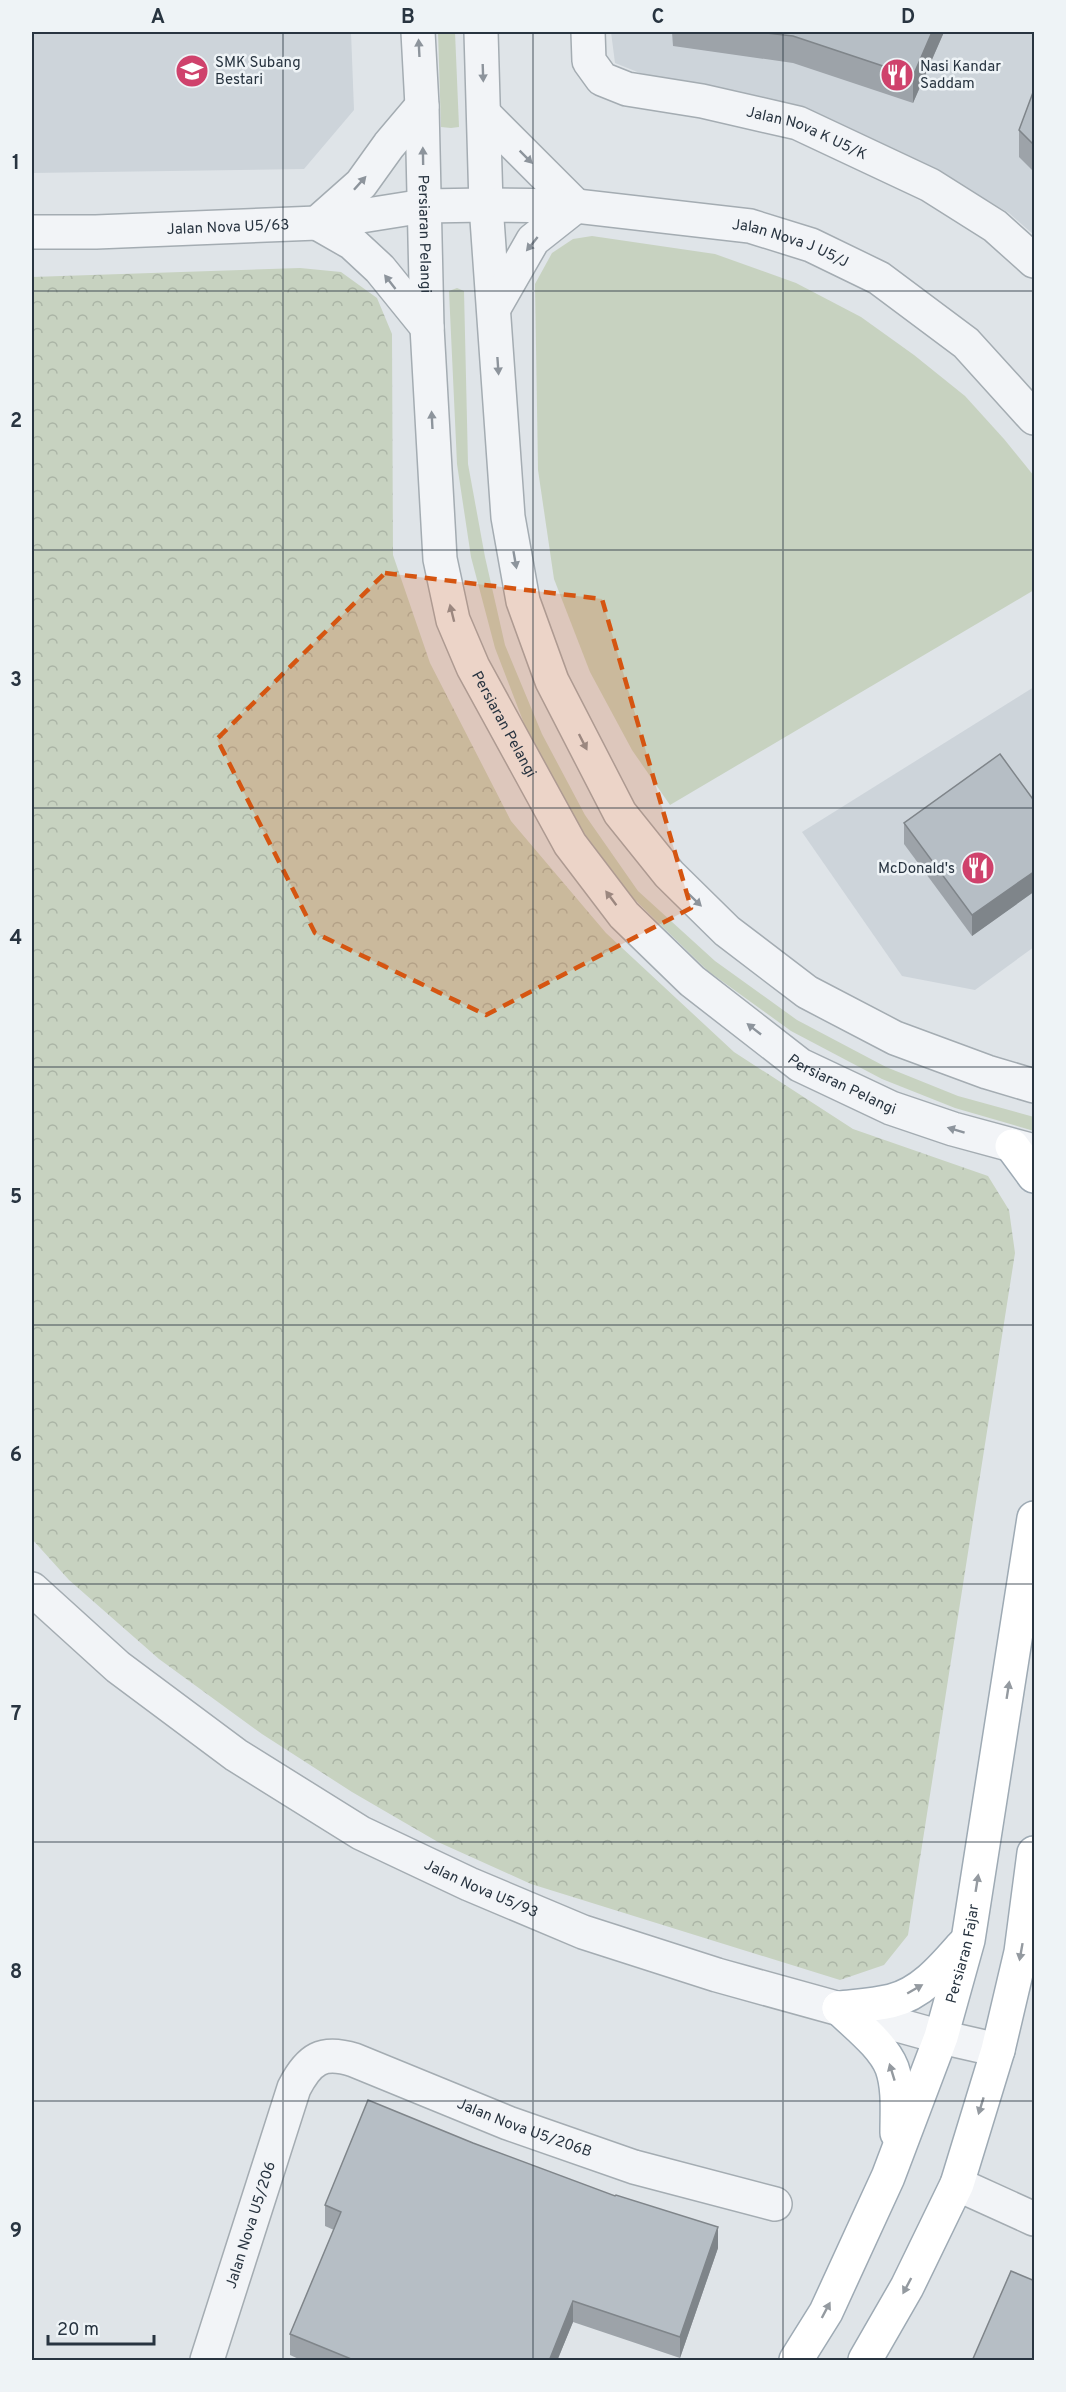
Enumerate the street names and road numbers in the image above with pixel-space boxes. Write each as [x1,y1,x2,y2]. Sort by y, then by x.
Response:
street label: Jalan Nova K U5/K [744,103,870,165]
street label: Persiaran Pelangi [413,174,434,293]
street label: Jalan Nova U5/63 [166,216,290,240]
street label: Jalan Nova J U5/J [731,216,851,273]
street label: Persiaran Pelangi [466,668,540,781]
street label: Persiaran Pelangi [783,1051,898,1120]
street label: Jalan Nova U5/93 [420,1856,541,1923]
street label: Persiaran Fajar [943,1903,984,2006]
street label: Jalan Nova U5/206B [454,2095,594,2163]
street label: Jalan Nova U5/206 [222,2159,281,2291]

